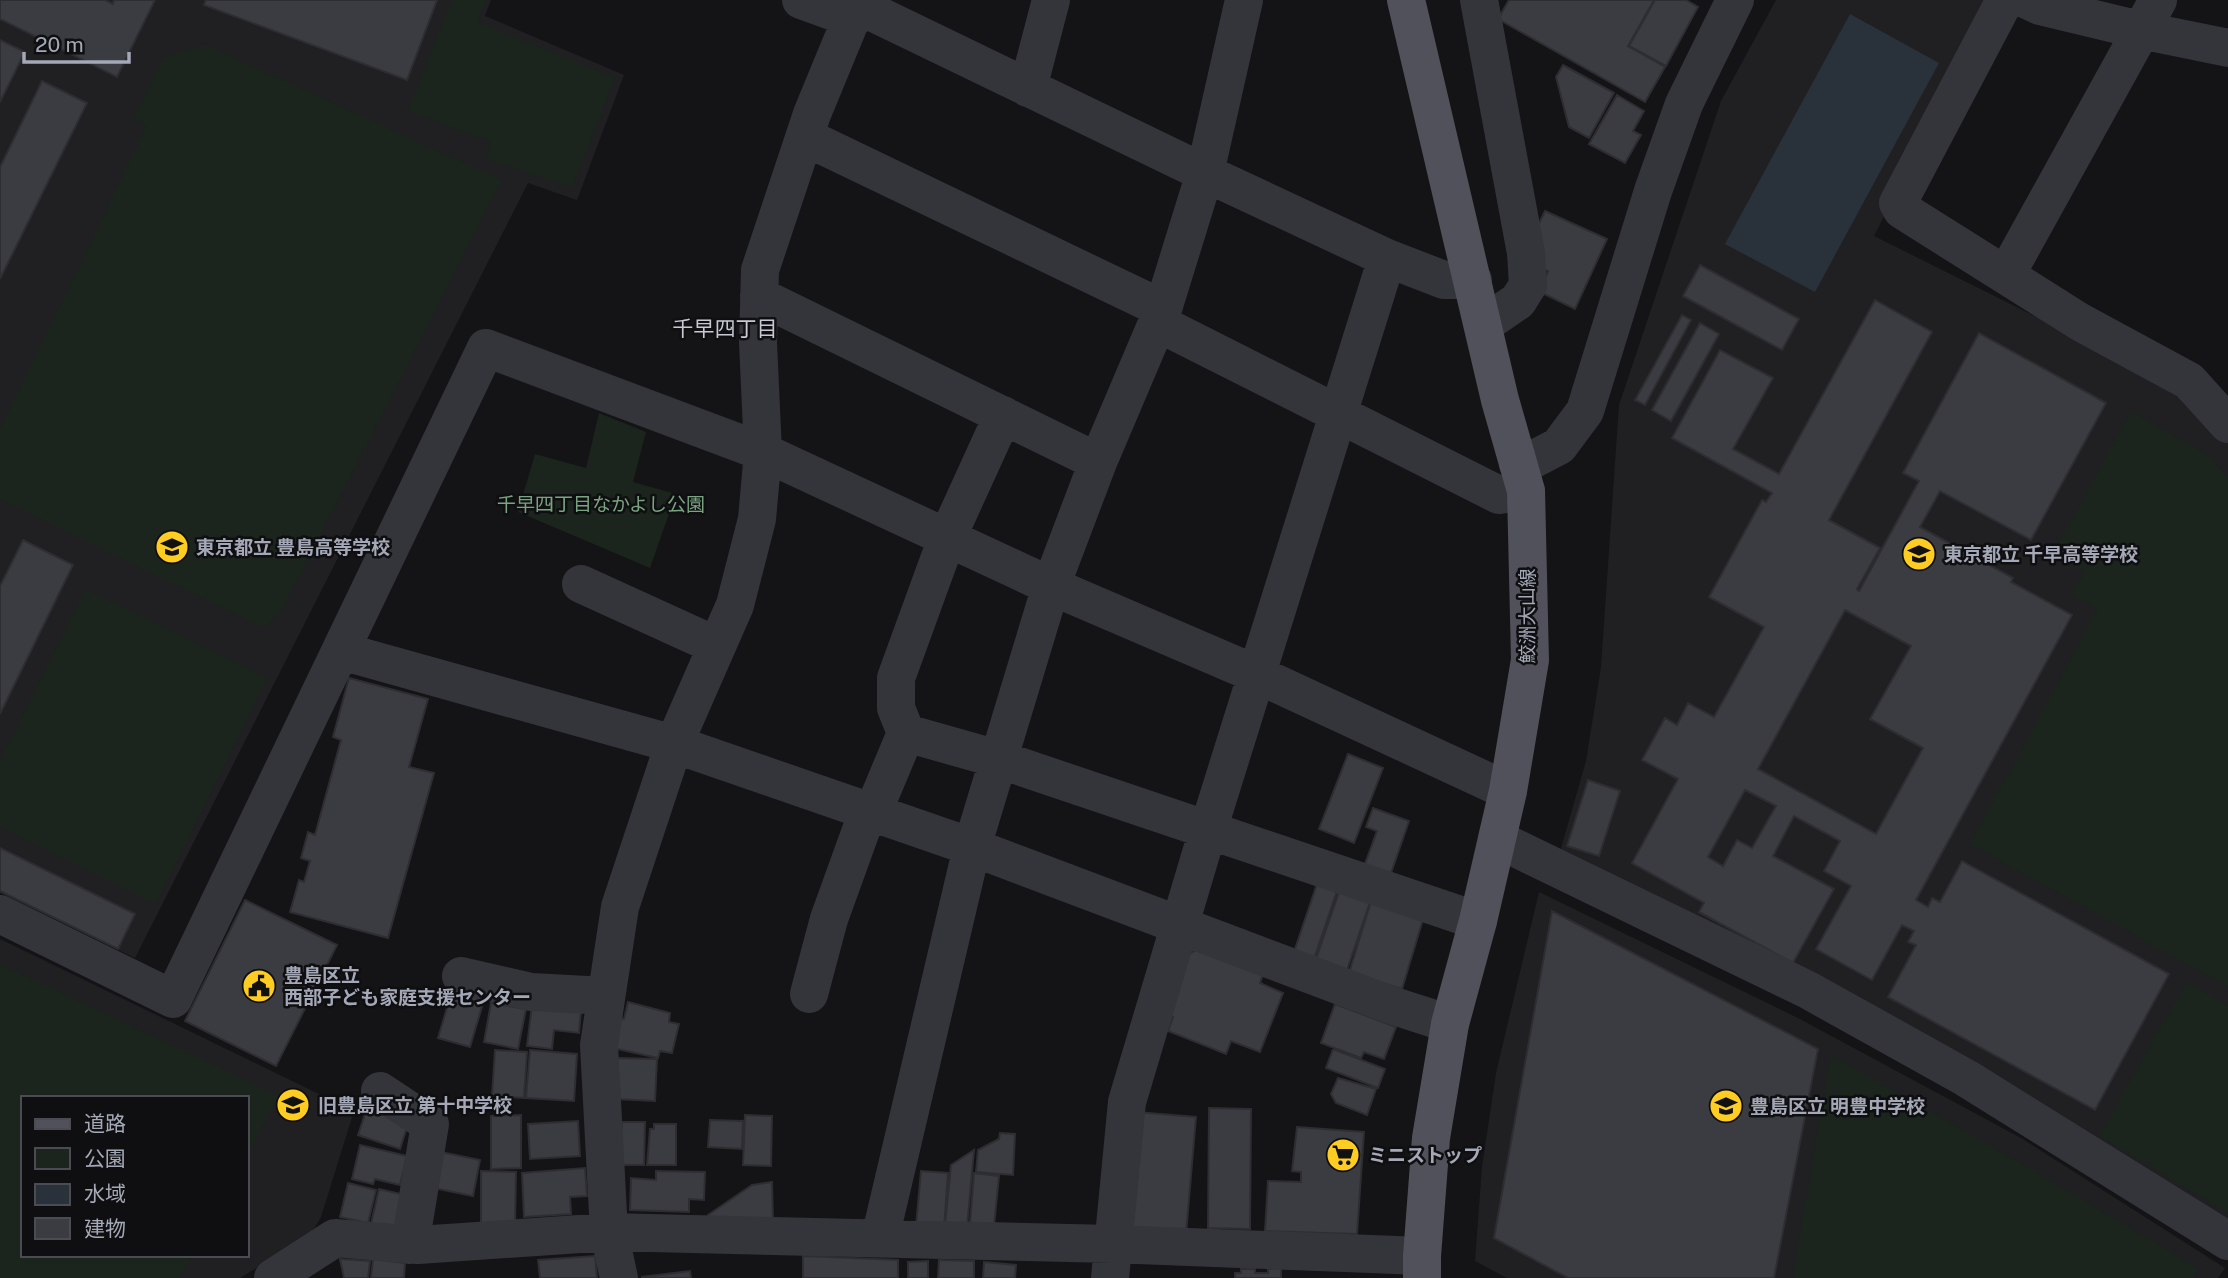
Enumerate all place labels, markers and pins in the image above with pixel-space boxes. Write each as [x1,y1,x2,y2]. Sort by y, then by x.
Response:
school or university icon: 東京都立 豊島高等学校 [153,528,191,566]
school or university icon: 東京都立 千早高等学校 [1900,535,1938,573]
place label: 東京都立 豊島高等学校 [196,536,390,558]
place label: 東京都立 千早高等学校 [1944,543,2138,565]
place label: 豊島区立 西部子ども家庭支援センター [284,964,531,1008]
public building icon: 豊島区立 西部子ども家庭支援センター [240,967,278,1005]
school or university icon: 旧豊島区立 第十中学校 [274,1086,312,1124]
school or university icon: 豊島区立 明豊中学校 [1707,1087,1745,1125]
place label: 旧豊島区立 第十中学校 [318,1094,512,1116]
place label: 豊島区立 明豊中学校 [1750,1095,1925,1117]
supermarket icon: ミニストップ [1324,1136,1362,1174]
place label: ミニストップ [1368,1144,1482,1166]

